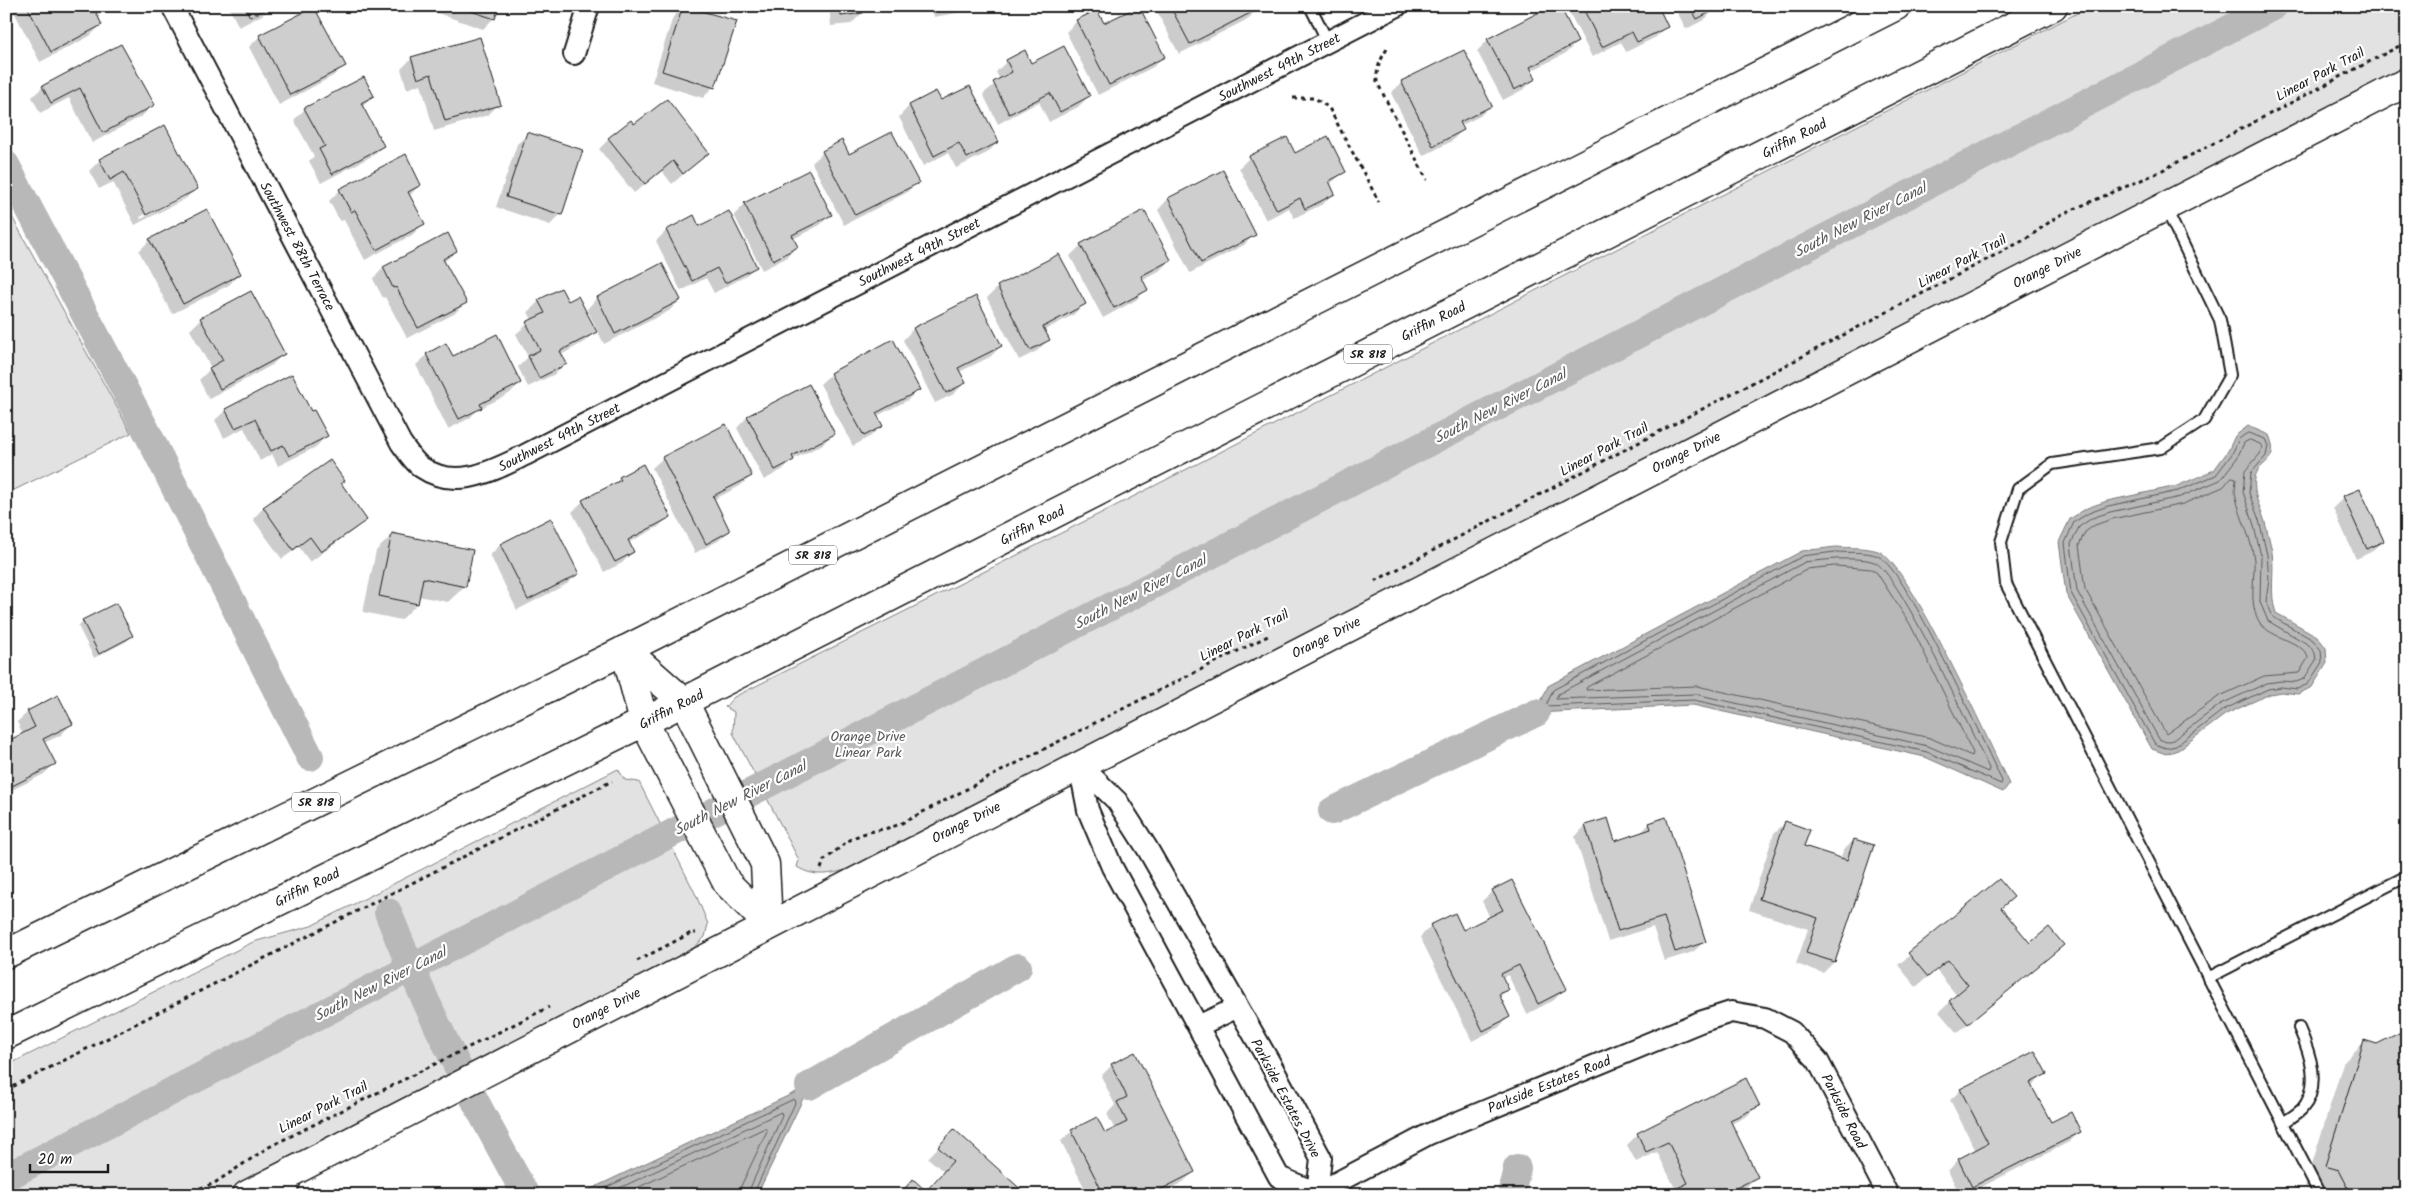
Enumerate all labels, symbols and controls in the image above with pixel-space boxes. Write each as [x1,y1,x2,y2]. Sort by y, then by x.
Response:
street label: Southwest 49th Street [1214,27,1345,108]
street label: Linear Park Trail [2272,42,2369,108]
street label: Griffin Road [1758,113,1832,165]
water label: South New River Canal [1790,176,1934,265]
street label: Southwest 88th Terrace [254,178,341,316]
street label: Southwest 49th Street [854,212,985,293]
street label: Linear Park Trail [1914,229,2011,295]
street label: Orange Drive [2009,241,2086,295]
street label: Griffin Road [1397,296,1471,348]
road number: SR 818 [1344,344,1392,364]
water label: South New River Canal [1430,362,1574,451]
street label: Southwest 49th Street [494,397,625,478]
street label: Linear Park Trail [1556,417,1653,483]
street label: Orange Drive [1648,426,1725,480]
street label: Griffin Road [996,500,1070,552]
road number: SR 818 [789,546,837,564]
water label: South New River Canal [1070,548,1214,637]
street label: Linear Park Trail [1196,604,1294,668]
street label: Orange Drive [1288,611,1365,665]
street label: Griffin Road [635,684,709,736]
park label: Orange Drive Linear Park [830,726,906,764]
water label: South New River Canal [670,754,814,843]
road number: SR 818 [292,792,340,812]
street label: Orange Drive [928,796,1005,850]
street label: Griffin Road [271,862,345,913]
water label: South New River Canal [310,940,454,1029]
street label: Orange Drive [568,982,645,1036]
street label: Parkside Estates Drive [1244,1035,1326,1163]
street label: Parkside Estates Road [1484,1050,1615,1120]
street label: Parkside Road [1815,1070,1872,1154]
street label: Linear Park Trail [275,1076,373,1140]
scale bar [30,1141,108,1173]
text: 20 m [38,1148,72,1172]

